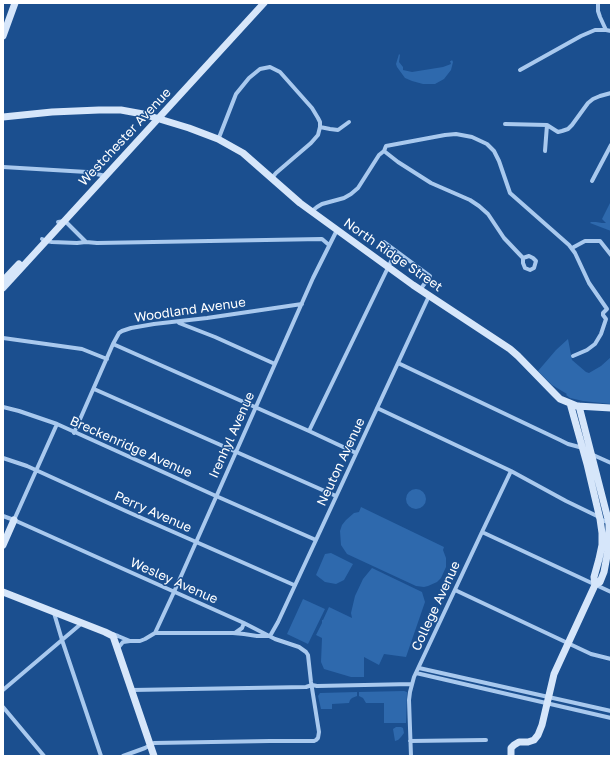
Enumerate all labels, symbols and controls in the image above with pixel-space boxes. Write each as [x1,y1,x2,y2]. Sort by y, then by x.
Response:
street label: Westchester Avenue [76,85,174,189]
street label: North Ridge Street [341,215,445,295]
street label: Woodland Avenue [133,294,247,326]
street label: Irenhyl Avenue [206,389,258,481]
street label: Breckenridge Avenue [67,413,195,481]
street label: Neuton Avenue [314,415,368,509]
street label: Perry Avenue [112,488,194,536]
street label: Wesley Avenue [128,555,220,607]
street label: College Avenue [408,559,464,653]

